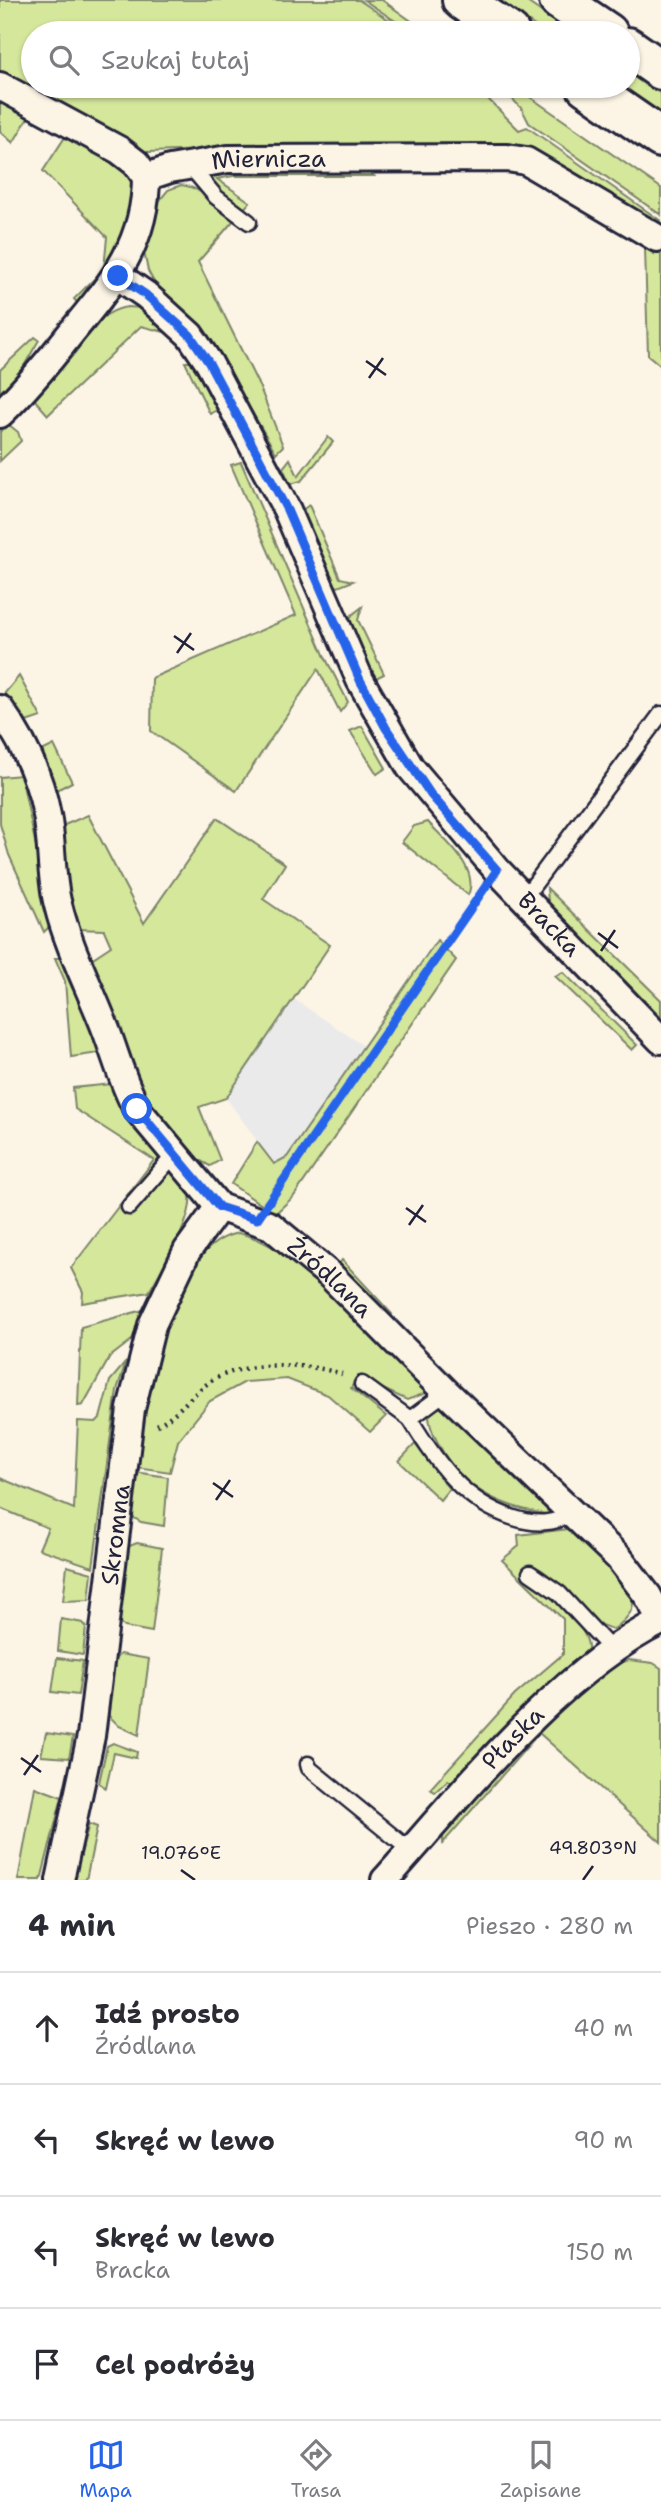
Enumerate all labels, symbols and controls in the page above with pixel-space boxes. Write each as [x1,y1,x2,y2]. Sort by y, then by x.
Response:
search box [21,21,640,98]
icon: search [45,41,83,79]
text: Szukaj tutaj [101,42,250,77]
street label: Miernicza [209,142,326,178]
route end [102,260,133,291]
street label: Bracka [511,885,588,963]
route start [121,1093,152,1124]
street label: Źródlana [280,1230,380,1325]
street label: Skromna [94,1482,138,1587]
street label: Płaska [475,1699,551,1777]
text: 49.803°N [549,1836,637,1860]
text: 19.076°E [141,1841,221,1865]
text: 4 min [28,1905,115,1946]
text: Pieszo · 280 m [466,1911,633,1941]
text: Idź prosto [95,1996,240,2031]
icon: ahead [28,2009,66,2047]
text: 40 m [573,2013,633,2043]
text: Źródlana [95,2031,196,2061]
icon: left [28,2121,66,2159]
text: Skręć w lewo [95,2123,275,2158]
text: 90 m [573,2125,633,2155]
text: Skręć w lewo [95,2220,275,2255]
icon: left [28,2233,66,2271]
text: 150 m [566,2237,633,2267]
text: Bracka [95,2255,170,2285]
icon: arrive [28,2345,66,2383]
text: Cel podróży [95,2347,255,2382]
tab: Mapa [79,2436,132,2503]
tab: Trasa [291,2436,341,2503]
tab: Zapisane [500,2436,582,2503]

